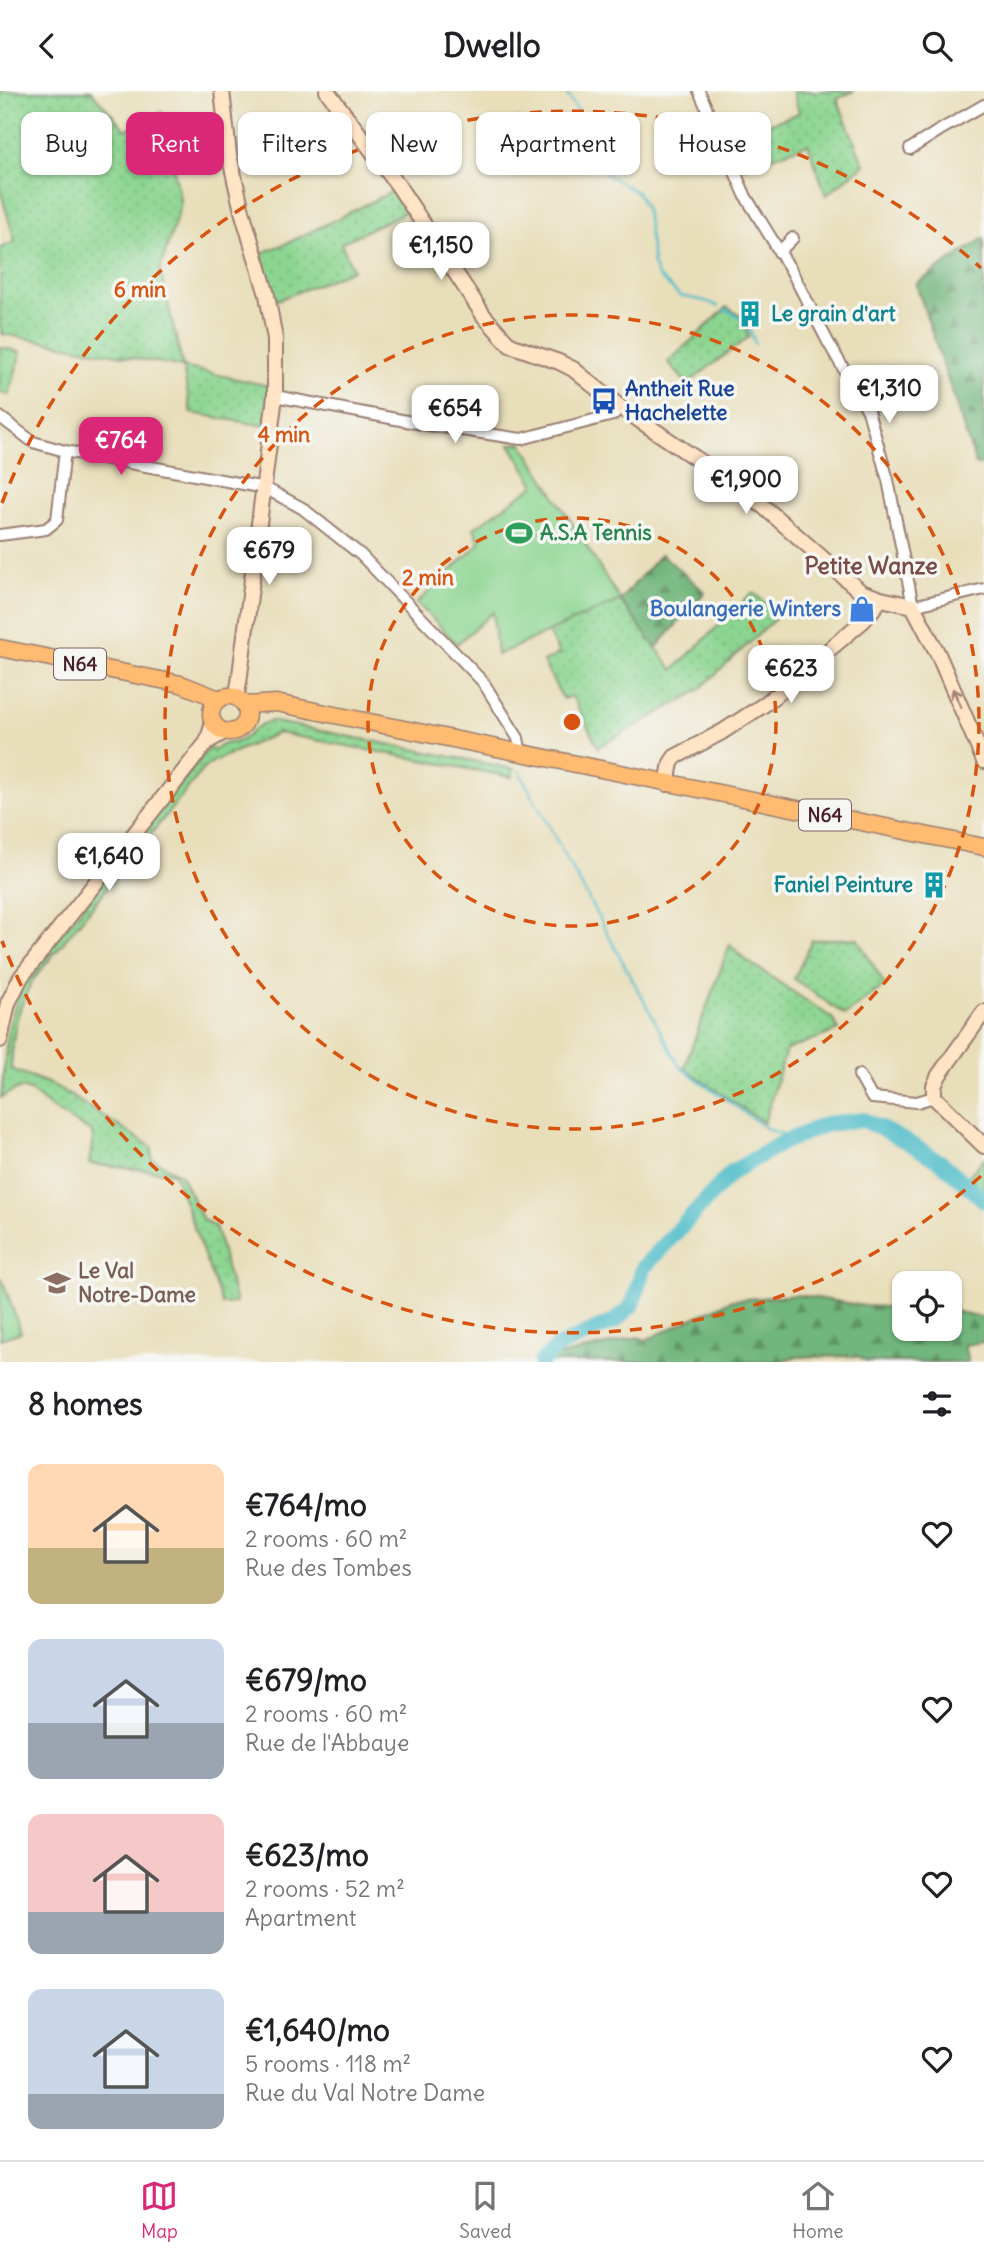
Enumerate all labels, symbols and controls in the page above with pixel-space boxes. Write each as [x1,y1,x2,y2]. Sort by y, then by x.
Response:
text: Dwello [443,25,541,66]
icon: back [28,27,66,65]
icon: search [918,27,956,65]
chip: Buy [21,112,112,175]
chip: Rent [126,112,224,175]
chip: Filters [238,112,352,175]
chip: New [366,112,462,175]
chip: Apartment [476,112,640,175]
chip: House [654,112,771,175]
pin: €1,150 [384,223,498,282]
text: €1,150 [408,230,474,259]
text: 6 min [114,276,166,303]
building icon: Le grain d'art [735,299,765,329]
place label: Le grain d'art [771,300,897,327]
pin: €1,310 [832,365,946,425]
text: €1,310 [856,373,922,402]
place label: Antheit Rue Hachelette [625,375,734,426]
pin: €654 [414,385,496,445]
bus stop icon: Antheit Rue Hachelette [589,386,619,416]
text: €654 [428,393,482,422]
pin: €764 [80,417,162,477]
text: 4 min [258,421,310,448]
text: €764 [95,425,147,454]
pin: €1,900 [689,457,803,516]
text: €1,900 [710,464,782,493]
sports icon: A.S.A Tennis [504,518,534,548]
place label: A.S.A Tennis [540,519,652,546]
pin: €679 [228,527,310,587]
text: €679 [243,535,295,564]
district label: Petite Wanze [804,551,938,580]
text: 2 min [402,564,454,591]
shop icon: Boulangerie Winters [847,594,877,624]
place label: Boulangerie Winters [650,595,841,622]
pin: €623 [750,645,832,705]
road number: N64 [54,649,106,679]
text: €623 [764,653,818,682]
one-way arrow [950,688,963,709]
centre of rings [560,710,584,734]
road number: N64 [799,799,851,831]
pin: €1,640 [52,833,166,893]
text: €1,640 [74,841,144,870]
building icon: Faniel Peinture [919,870,949,900]
place label: Faniel Peinture [774,871,913,898]
place label: Le Val Notre-Dame [78,1257,196,1308]
school or university icon: Le Val Notre-Dame [42,1268,72,1298]
map controls [892,1271,962,1341]
button: locate [892,1271,962,1341]
text: 8 homes [28,1385,143,1423]
icon: filters [918,1385,956,1423]
text: €764/mo [245,1486,367,1524]
icon: home [84,1492,168,1576]
icon: heart [918,1515,956,1553]
text: 2 rooms · 60 m² [245,1524,407,1553]
text: Rue des Tombes [245,1553,412,1582]
text: €679/mo [245,1661,367,1699]
icon: home [84,1667,168,1751]
icon: heart [918,1690,956,1728]
text: 2 rooms · 60 m² [245,1699,407,1728]
text: Rue de l'Abbaye [245,1728,409,1757]
text: €623/mo [245,1836,369,1874]
icon: home [84,1842,168,1926]
icon: heart [918,1865,956,1903]
text: 2 rooms · 52 m² [245,1874,405,1903]
text: Apartment [245,1903,357,1932]
text: €1,640/mo [245,2011,390,2049]
icon: home [84,2017,168,2101]
icon: heart [918,2040,956,2078]
text: 5 rooms · 118 m² [245,2049,411,2078]
text: Rue du Val Notre Dame [245,2078,485,2107]
tab: Map [140,2177,178,2243]
tab: Saved [459,2177,511,2243]
tab: Home [792,2177,844,2243]

